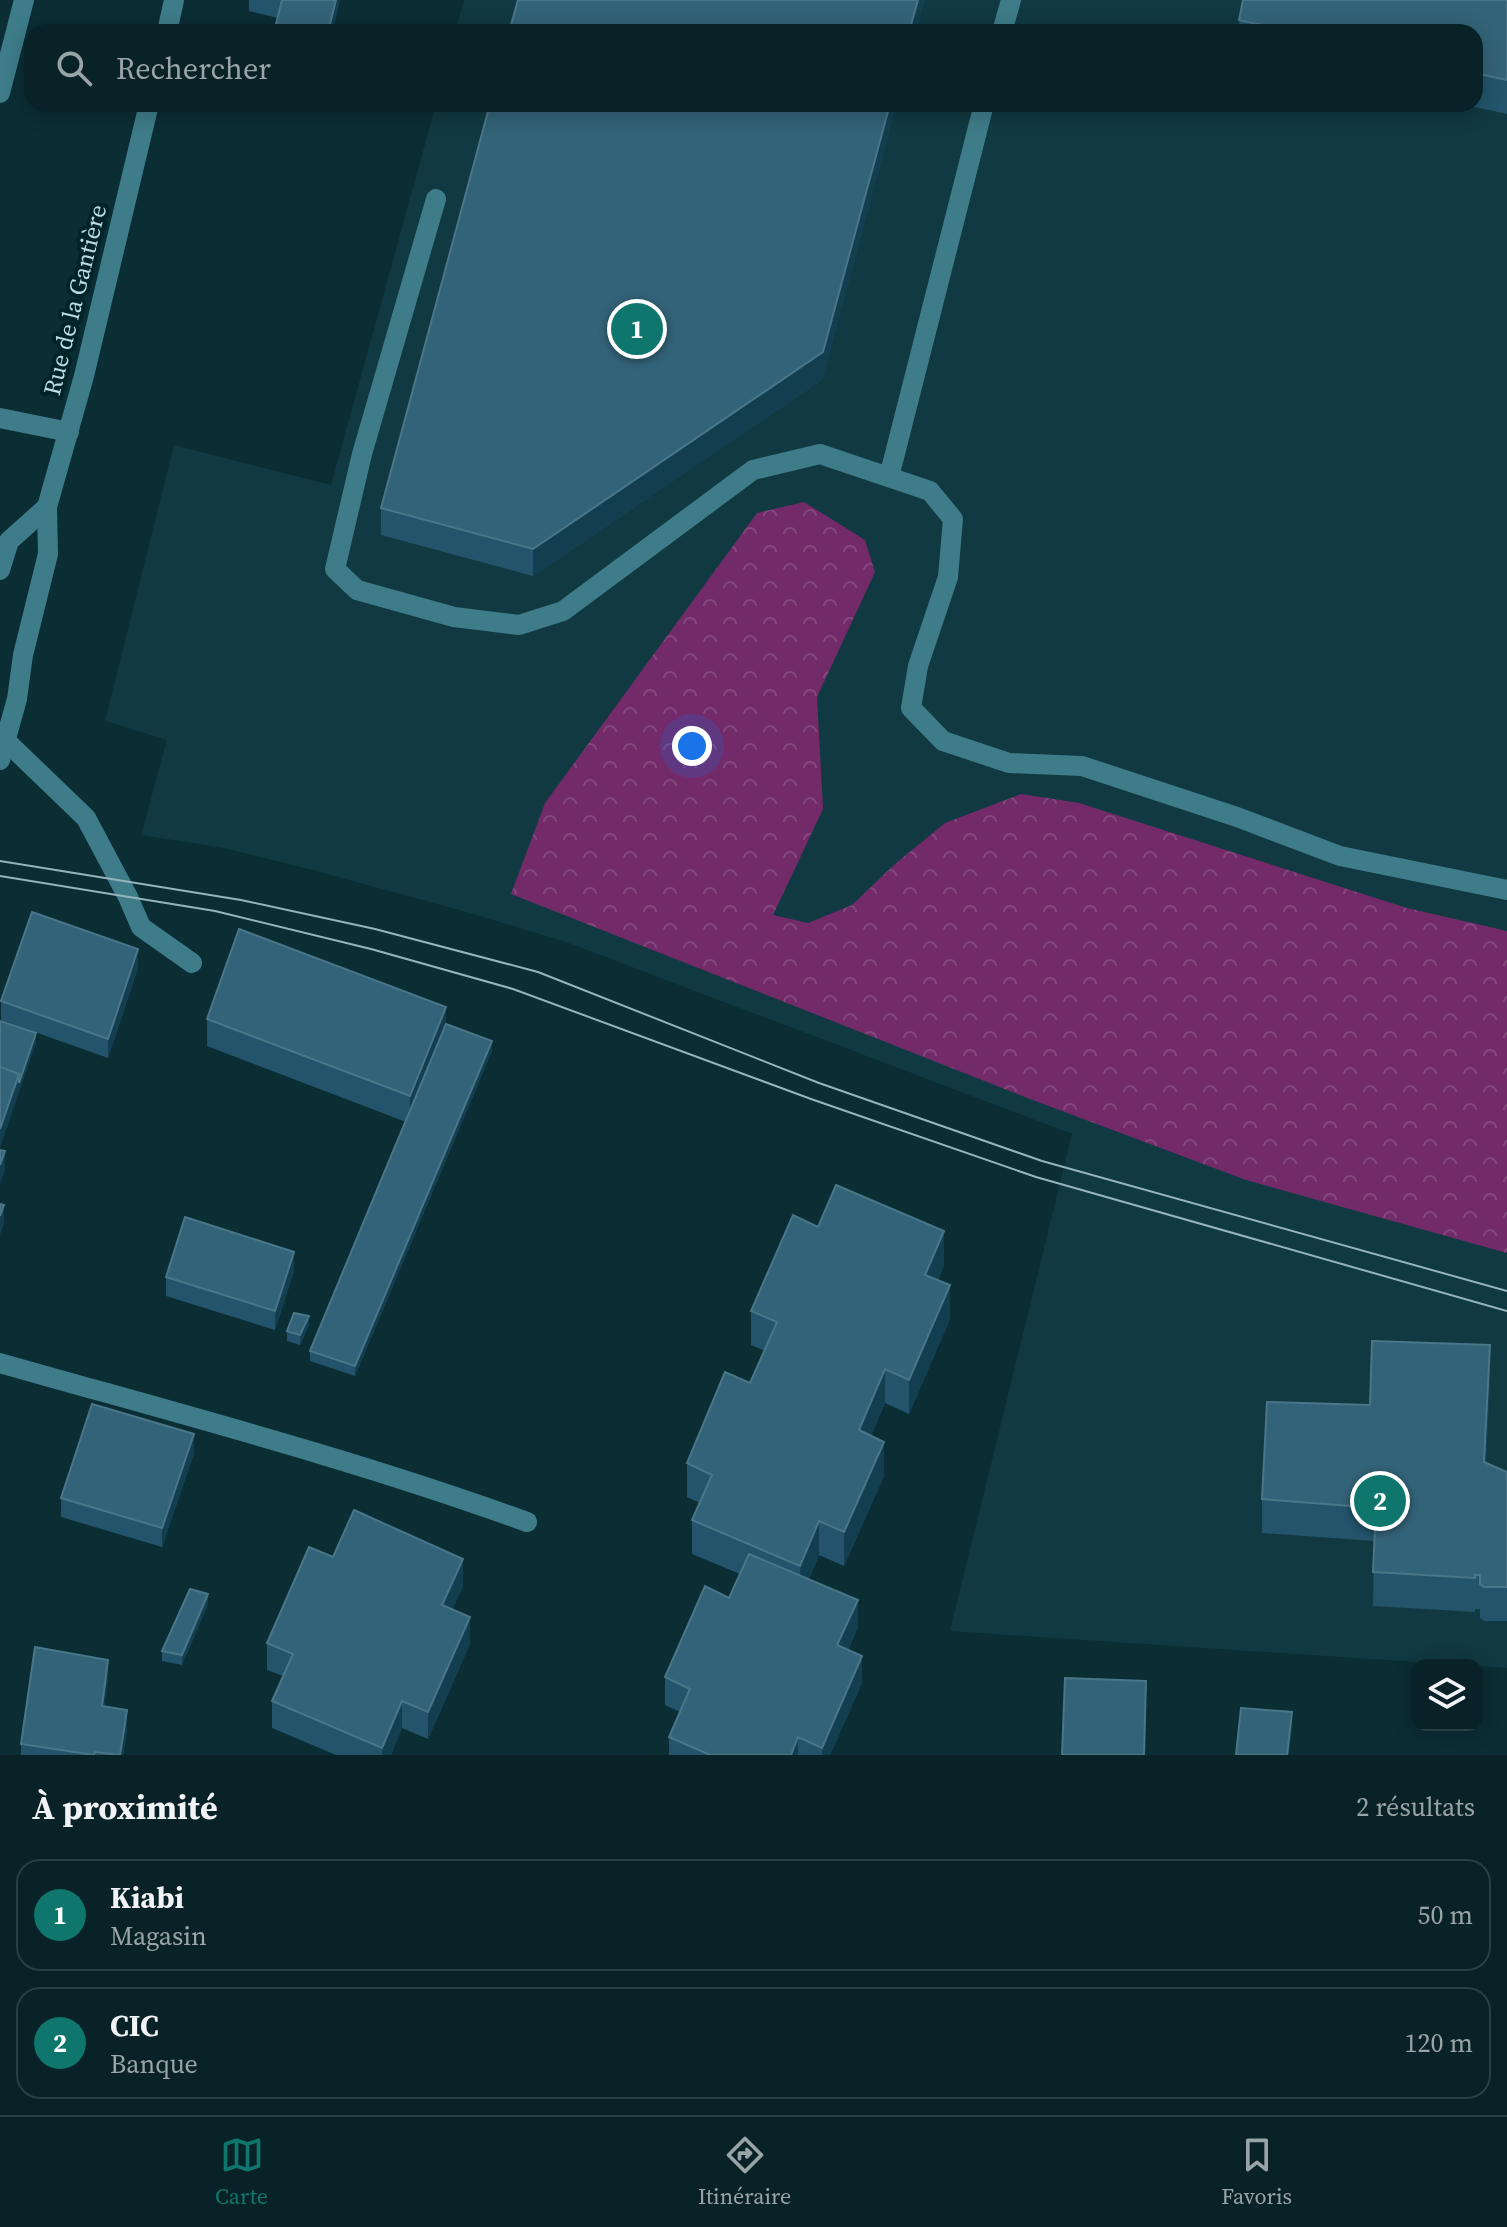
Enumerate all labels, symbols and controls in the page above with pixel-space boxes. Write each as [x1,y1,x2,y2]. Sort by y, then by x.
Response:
search box [24,24,1483,112]
icon: search [52,46,96,90]
text: Rechercher [116,48,271,89]
street label: Rue de la Gantière [35,201,114,399]
pin: 1 [611,299,663,359]
your location [672,726,712,766]
pin: 2 [1354,1471,1406,1531]
map controls [1411,1659,1483,1731]
button: layers [1411,1659,1483,1731]
text: À proximité [32,1784,218,1830]
text: 2 résultats [1356,1789,1475,1825]
text: Kiabi [110,1877,184,1918]
text: 1 [53,1897,67,1933]
text: 50 m [1418,1897,1473,1933]
text: Magasin [110,1918,207,1954]
text: CIC [110,2005,159,2046]
text: 2 [53,2025,67,2061]
text: 120 m [1405,2025,1473,2061]
text: Banque [110,2046,198,2082]
tab: Carte [215,2133,268,2211]
tab: Itinéraire [698,2133,791,2211]
tab: Favoris [1221,2133,1292,2211]

